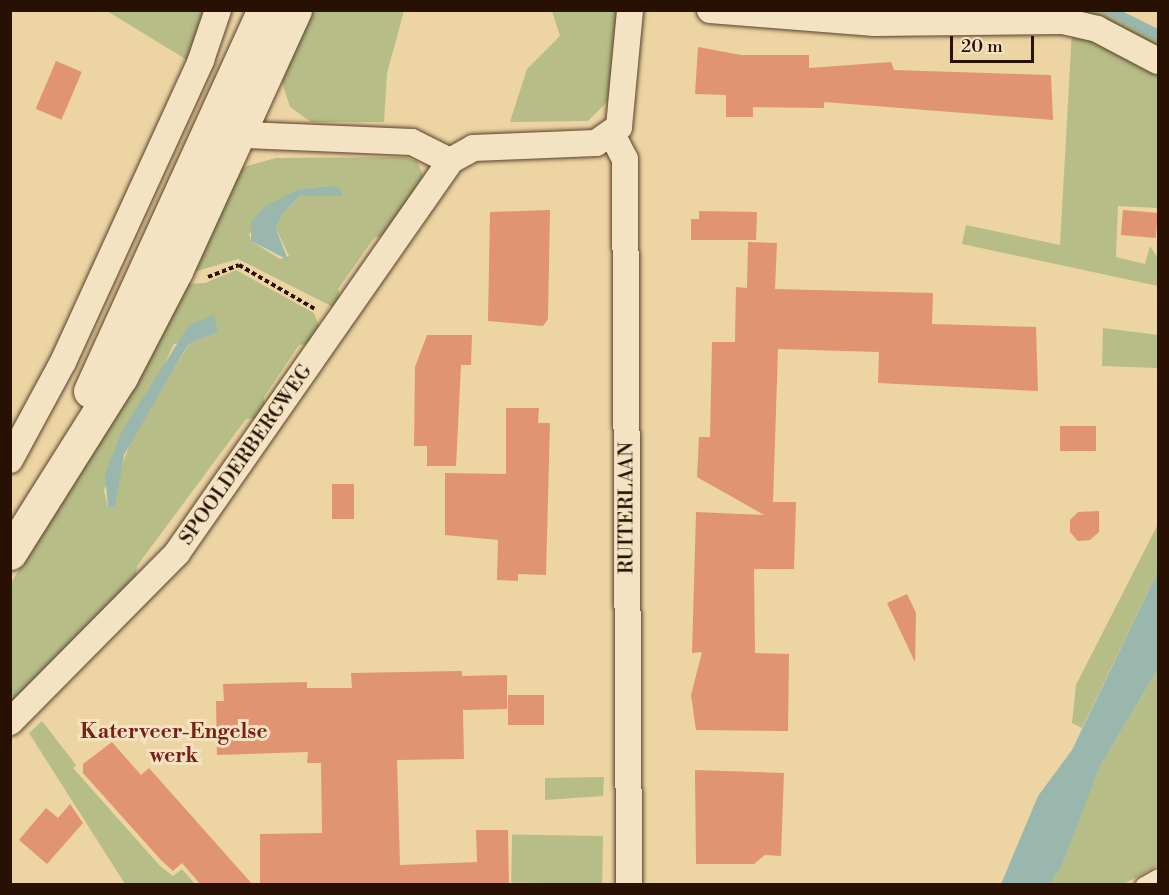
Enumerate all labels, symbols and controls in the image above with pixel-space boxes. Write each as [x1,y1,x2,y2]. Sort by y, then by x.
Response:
scale bar [953,24,1037,62]
text: 20 m [961,35,1003,58]
street label: SPOOLDERBERGWEG [174,360,318,550]
street label: RUITERLAAN [615,442,639,574]
district label: Katerveer-Engelse werk [80,719,268,769]

